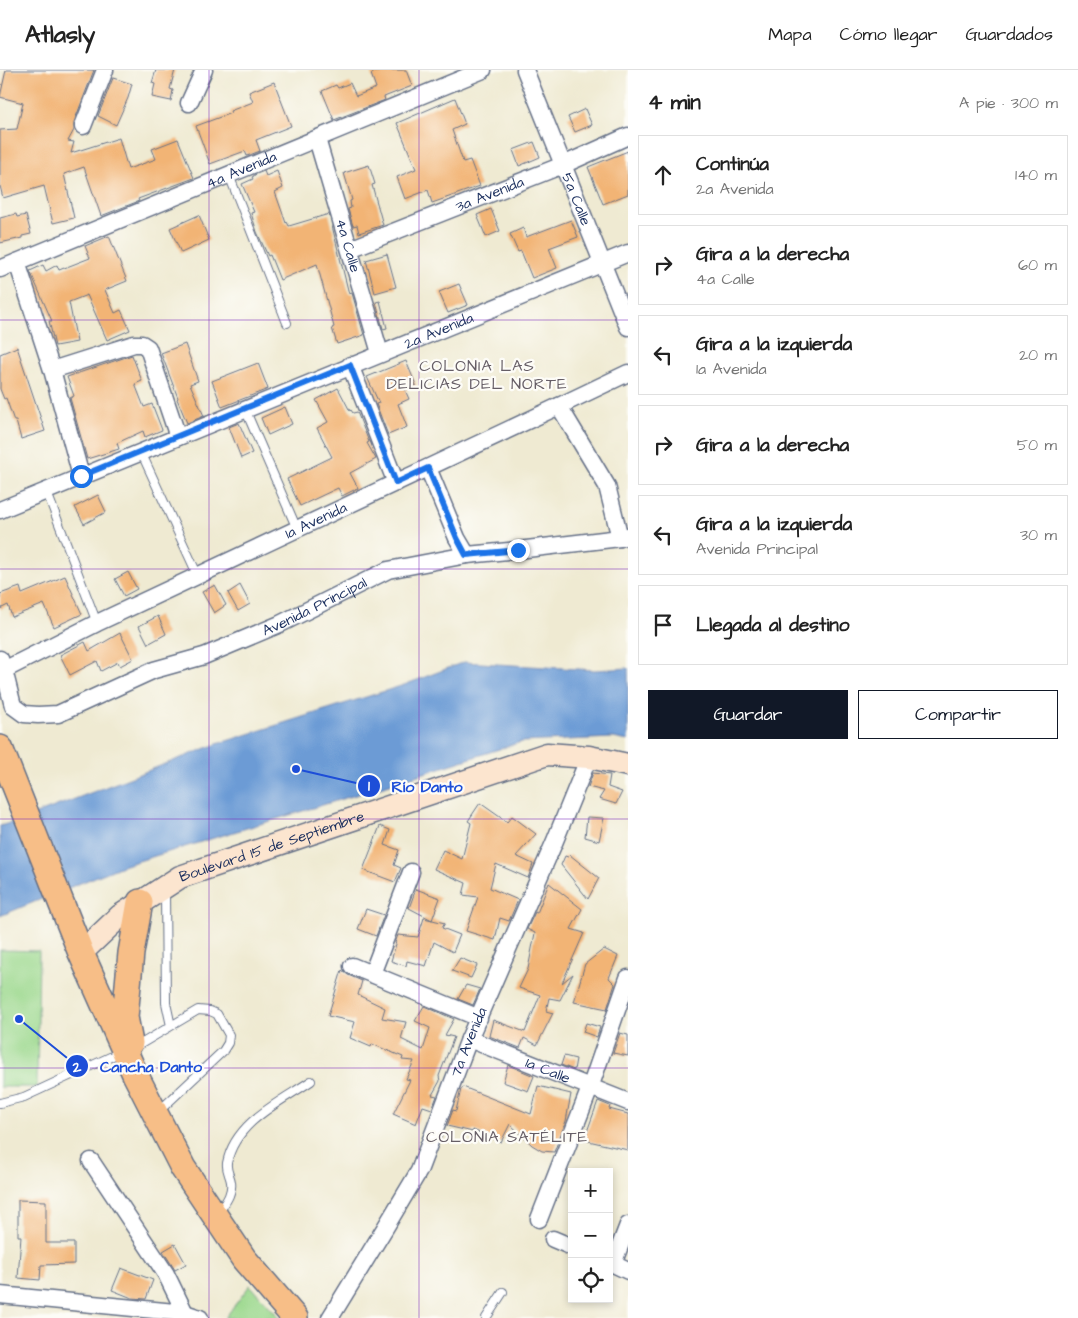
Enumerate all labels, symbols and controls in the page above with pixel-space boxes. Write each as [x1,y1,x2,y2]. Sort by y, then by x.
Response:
text: Atlasly [25,18,95,52]
text: Mapa [768,22,812,47]
text: Cómo llegar [840,22,938,47]
text: Guardados [966,22,1053,47]
text: 4 min [648,88,701,117]
text: A pie · 300 m [959,92,1058,114]
street label: 4a Avenida [203,146,280,193]
text: Continúa [696,151,769,178]
icon: ahead [649,161,677,189]
text: 140 m [1015,164,1057,186]
street label: 5a Calle [557,169,597,229]
street label: 3a Avenida [452,171,527,217]
text: 2a Avenida [696,178,774,200]
street label: 4a Calle [331,216,366,275]
text: Gira a la derecha [696,241,849,268]
icon: right [649,251,677,279]
text: 60 m [1018,254,1057,276]
text: 4a Calle [696,268,755,290]
street label: 2a Avenida [401,307,477,354]
text: Gira a la izquierda [696,331,852,358]
icon: left [649,341,677,369]
text: 20 m [1019,344,1057,366]
district label: COLONIA LAS DELICIAS DEL NORTE [387,355,567,395]
text: 1a Avenida [696,358,767,380]
icon: right [649,431,677,459]
text: Gira a la derecha [696,432,849,459]
text: 50 m [1017,434,1057,456]
route start [70,465,93,488]
street label: 1a Avenida [281,496,351,544]
text: Gira a la izquierda [696,511,852,538]
icon: left [649,521,677,549]
text: 30 m [1020,524,1057,546]
text: Avenida Principal [696,538,818,560]
route end [507,539,530,562]
street label: Avenida Principal [259,572,370,641]
icon: arrive [649,611,677,639]
text: Llegada al destino [696,612,849,639]
button: Guardar [648,690,848,739]
button: Compartir [858,690,1058,739]
callout: Río Danto [357,771,473,802]
text: 1 [368,776,370,797]
text: Río Danto [391,776,464,798]
street label: Boulevard 15 de Septiembre [176,805,367,887]
street label: 7a Avenida [445,1004,492,1080]
callout: Cancha Danto [65,1051,212,1082]
street label: 1a Calle [522,1052,574,1089]
text: Cancha Danto [100,1056,203,1078]
text: 2 [72,1057,82,1078]
district label: COLONIA SATÉLITE [426,1126,588,1148]
map controls [568,1168,613,1303]
button: + [568,1168,613,1213]
button: − [568,1213,613,1258]
button: locate [568,1258,613,1303]

